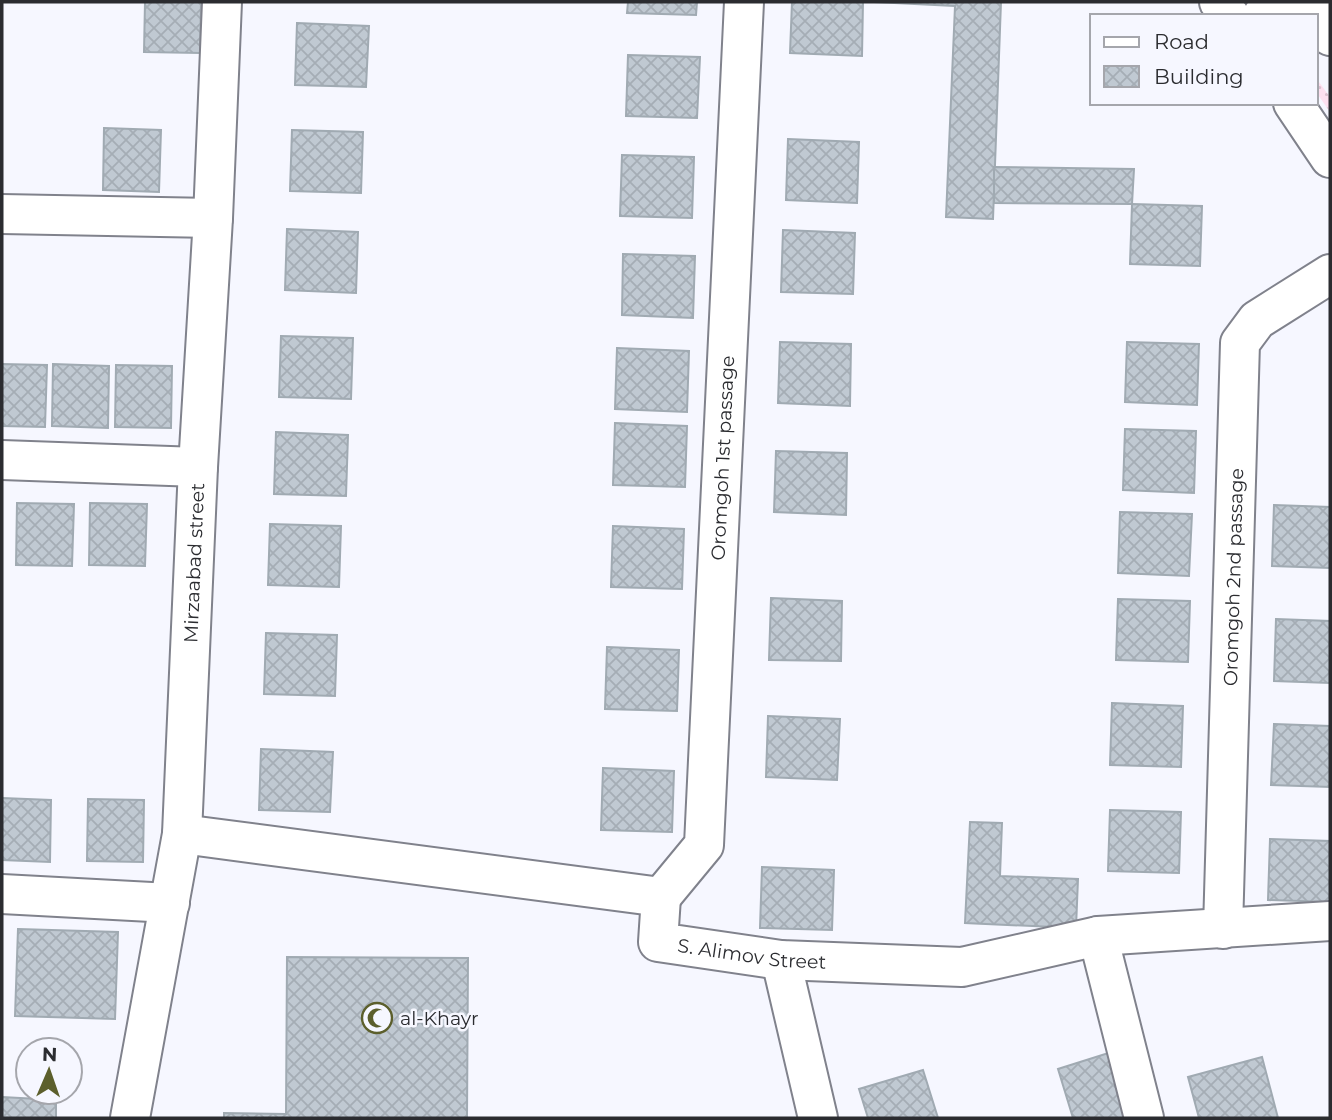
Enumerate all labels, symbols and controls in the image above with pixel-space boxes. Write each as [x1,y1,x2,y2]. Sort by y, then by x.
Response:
legend [1090,14,1318,105]
text: Road [1154,29,1209,54]
text: Building [1154,64,1244,89]
street label: Oromgoh 1st passage [707,355,739,561]
street label: Oromgoh 2nd passage [1219,468,1248,686]
street label: Mirzaabad street [179,482,209,643]
street label: S. Alimov Street [676,934,827,974]
mosque icon: al-Khayr [360,1001,394,1035]
place label: al-Khayr [400,1007,479,1030]
north arrow [14,1036,84,1106]
text: N [41,1043,58,1066]

